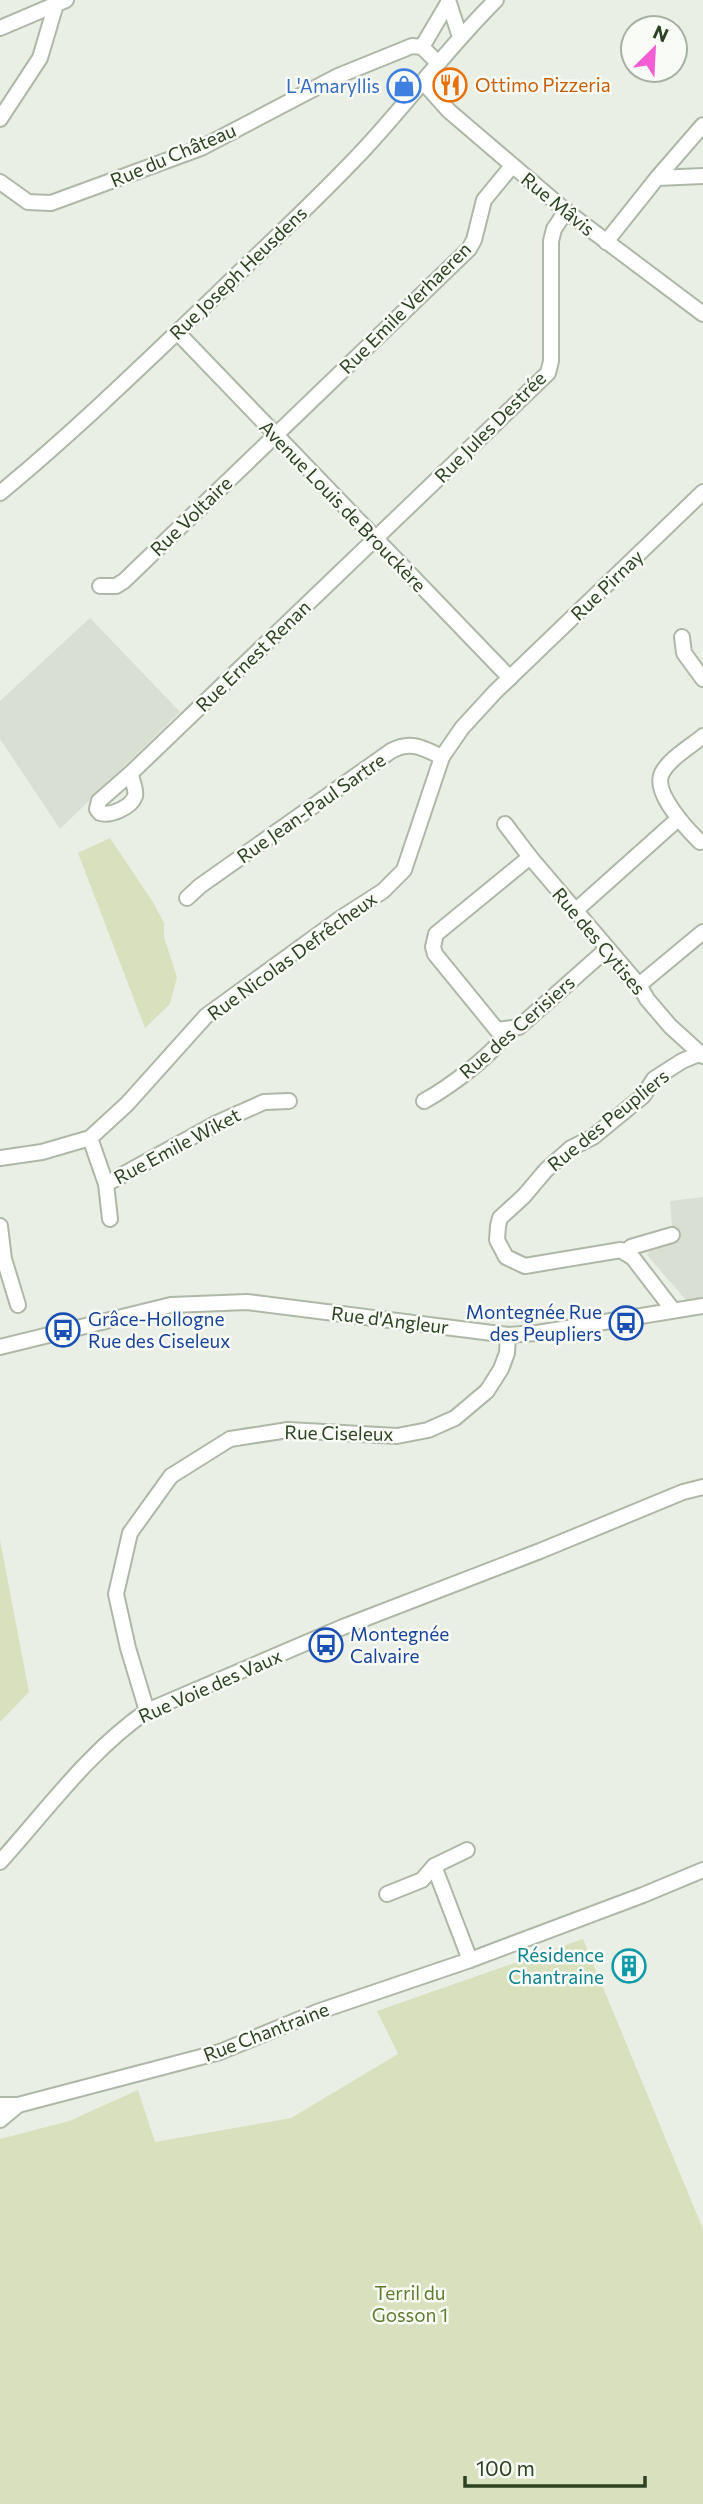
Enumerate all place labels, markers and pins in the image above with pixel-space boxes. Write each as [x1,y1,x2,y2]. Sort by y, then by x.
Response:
restaurant icon: Ottimo Pizzeria [431,66,469,104]
shop icon: L'Amaryllis [385,67,423,105]
place label: Ottimo Pizzeria [475,73,611,96]
place label: L'Amaryllis [286,74,380,97]
place label: Montegnée Rue des Peupliers [466,1300,602,1345]
bus stop icon: Montegnée Rue des Peupliers [607,1304,645,1342]
place label: Grâce-Hollogne Rue des Ciseleux [88,1307,230,1352]
bus stop icon: Grâce-Hollogne Rue des Ciseleux [44,1311,82,1349]
place label: Montegnée Calvaire [350,1622,449,1667]
bus stop icon: Montegnée Calvaire [307,1626,345,1664]
place label: Résidence Chantraine [508,1943,604,1988]
building icon: Résidence Chantraine [610,1947,648,1985]

